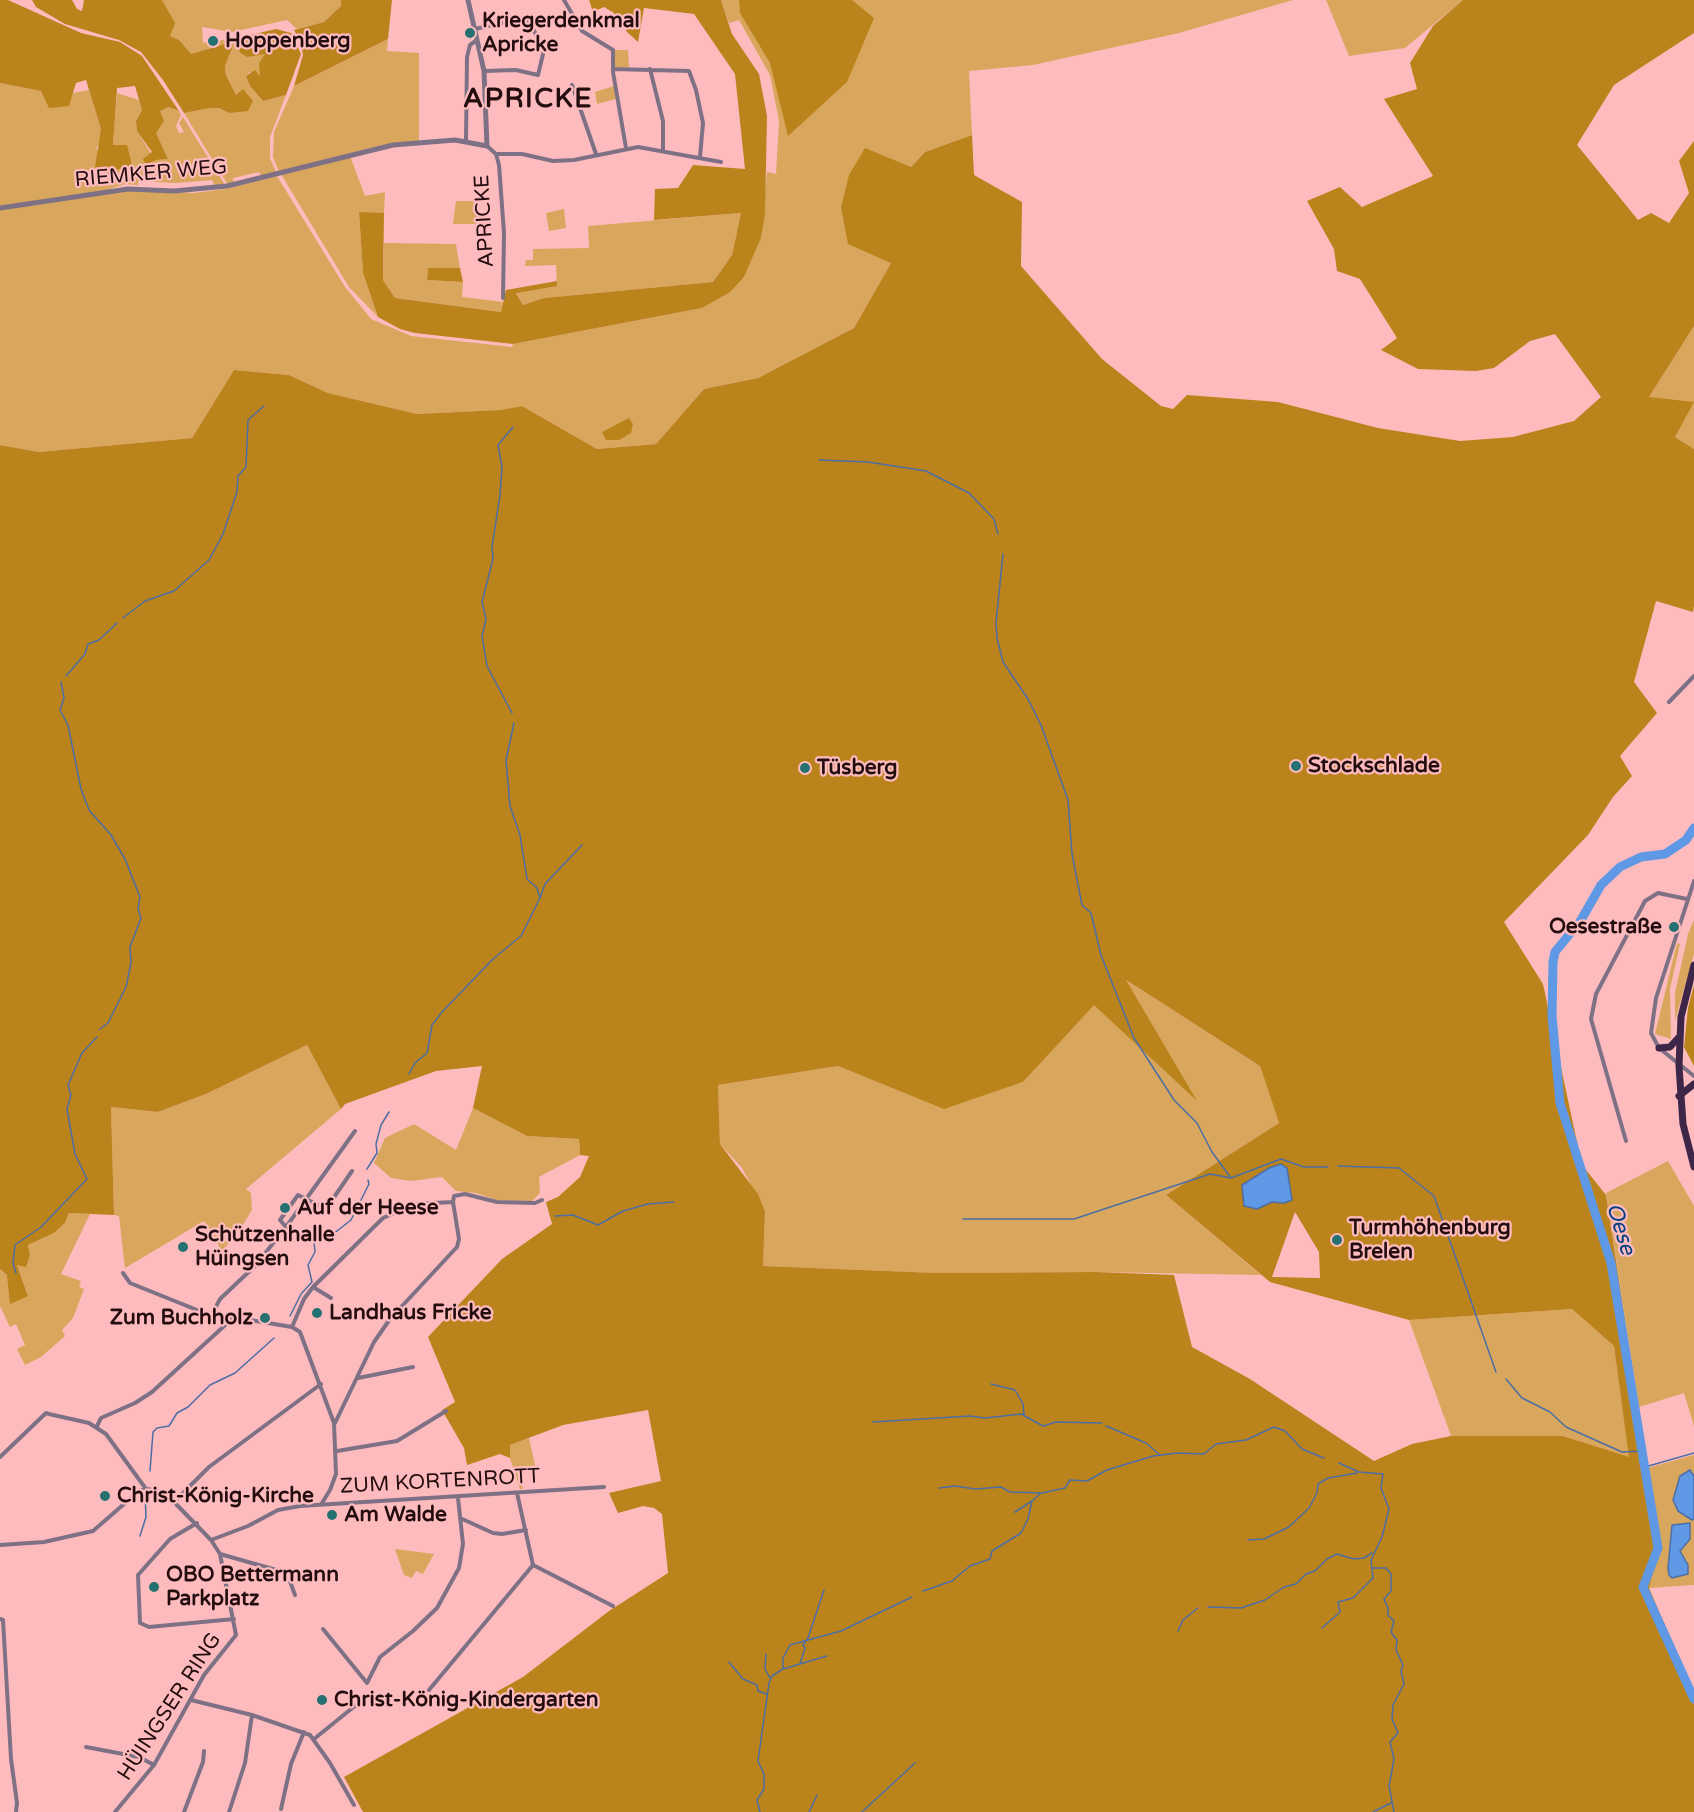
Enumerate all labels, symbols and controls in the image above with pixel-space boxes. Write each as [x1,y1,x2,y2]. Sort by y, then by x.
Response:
place label: Kriegerdenkmal Apricke [482,8,640,58]
marker: Kriegerdenkmal Apricke [463,26,477,40]
place label: Hoppenberg [225,28,351,54]
marker: Hoppenberg [206,34,220,48]
district label: APRICKE [463,84,593,116]
street label: RIEMKER WEG [74,155,228,193]
street label: APRICKE [470,174,500,268]
place label: Stockschlade [1308,753,1440,779]
place label: Tüsberg [817,755,898,781]
marker: Stockschlade [1289,759,1303,773]
marker: Tüsberg [798,761,812,775]
place label: Oesestraße [1549,914,1662,940]
marker: Oesestraße [1667,920,1681,934]
place label: Auf der Heese [297,1195,439,1221]
water label: Oese [1600,1200,1640,1258]
marker: Auf der Heese [278,1201,292,1215]
place label: Turmhöhenburg Brelen [1349,1215,1511,1265]
place label: Schützenhalle Hüingsen [195,1222,335,1272]
marker: Turmhöhenburg Brelen [1330,1233,1344,1247]
marker: Schützenhalle Hüingsen [176,1240,190,1254]
place label: Landhaus Fricke [329,1300,492,1326]
place label: Zum Buchholz [110,1305,253,1331]
marker: Landhaus Fricke [310,1306,324,1320]
marker: Zum Buchholz [258,1311,272,1325]
street label: ZUM KORTENROTT [339,1464,541,1500]
place label: Christ-König-Kirche [117,1483,314,1509]
marker: Christ-König-Kirche [98,1489,112,1503]
place label: Am Walde [344,1502,447,1528]
marker: Am Walde [325,1508,339,1522]
place label: OBO Bettermann Parkplatz [166,1562,339,1612]
marker: OBO Bettermann Parkplatz [147,1580,161,1594]
street label: HÜINGSER RING [113,1628,227,1786]
place label: Christ-König-Kindergarten [334,1687,599,1713]
marker: Christ-König-Kindergarten [315,1693,329,1707]

